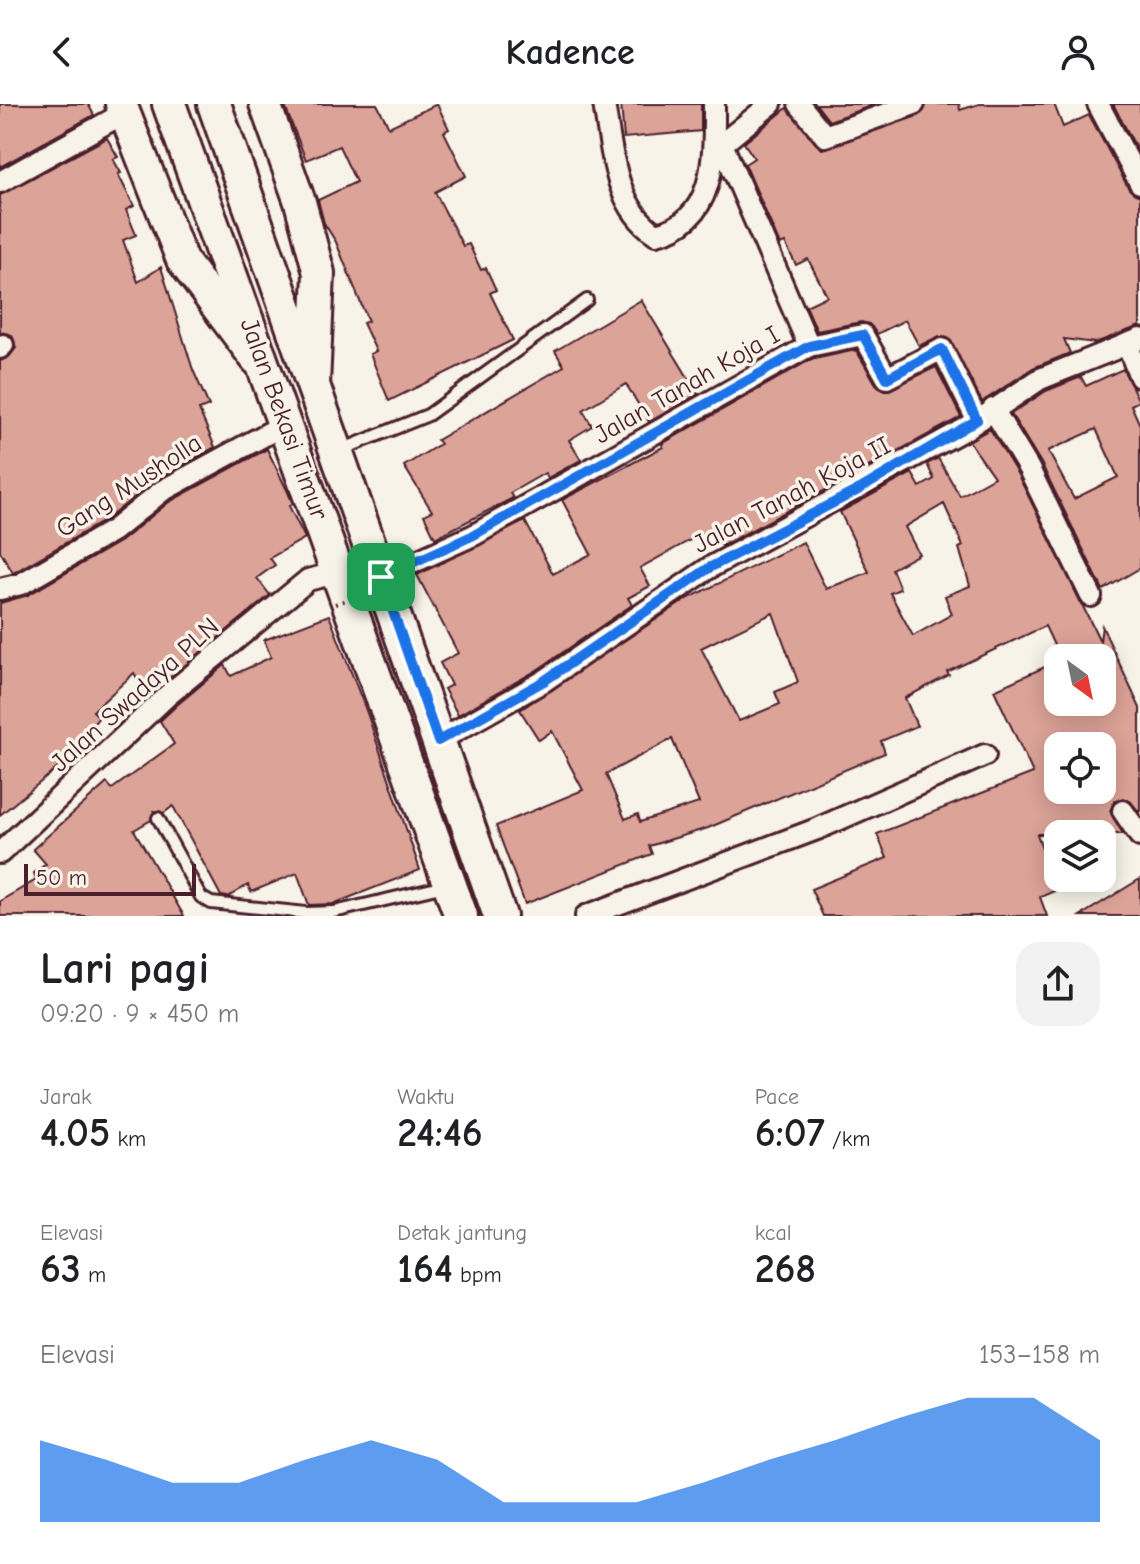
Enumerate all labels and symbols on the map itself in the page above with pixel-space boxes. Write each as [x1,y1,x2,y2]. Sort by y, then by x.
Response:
street label: Jalan Bekasi Timur [234,314,335,524]
street label: Jalan Tanah Koja I [589,320,785,450]
street label: Gang Musholla [51,428,207,544]
street label: Jalan Tanah Koja II [688,430,896,560]
pin [347,543,415,611]
street label: Jalan Swadaya PLN [45,612,225,778]
north arrow [1044,644,1116,716]
scale bar [24,860,196,896]

